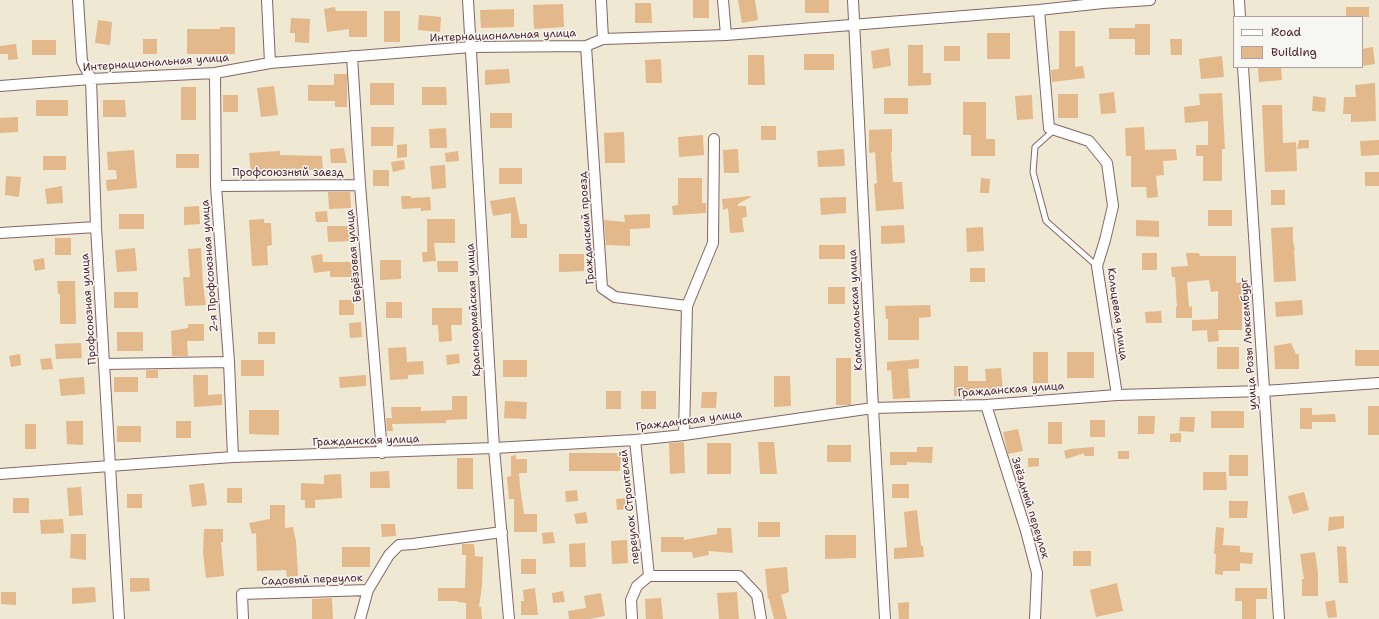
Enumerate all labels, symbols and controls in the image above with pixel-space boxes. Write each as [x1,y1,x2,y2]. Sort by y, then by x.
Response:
legend [1233,16,1363,68]
text: Road [1271,24,1301,40]
street label: Интернациональная улица [429,27,577,45]
text: Building [1271,44,1317,60]
street label: Интернациональная улица [82,51,230,75]
street label: Профсоюзный заезд [232,166,344,180]
street label: Гражданский проезд [576,171,598,285]
street label: 2-я Профсоюзная улица [199,199,221,333]
street label: Берёзовая улица [343,209,365,303]
street label: Красноармейская улица [464,243,484,377]
street label: Комсомольская улица [846,249,866,371]
street label: Профсоюзная улица [79,253,99,365]
street label: Кольцевая улица [1104,267,1130,361]
street label: улица Розы Люксембург [1238,277,1260,411]
street label: Гражданская улица [957,380,1065,400]
street label: Гражданская улица [635,408,743,434]
street label: Гражданская улица [312,433,420,449]
street label: переулок Строителей [617,449,643,565]
street label: Звёздный переулок [1008,455,1052,561]
street label: Садовый переулок [261,572,363,588]

